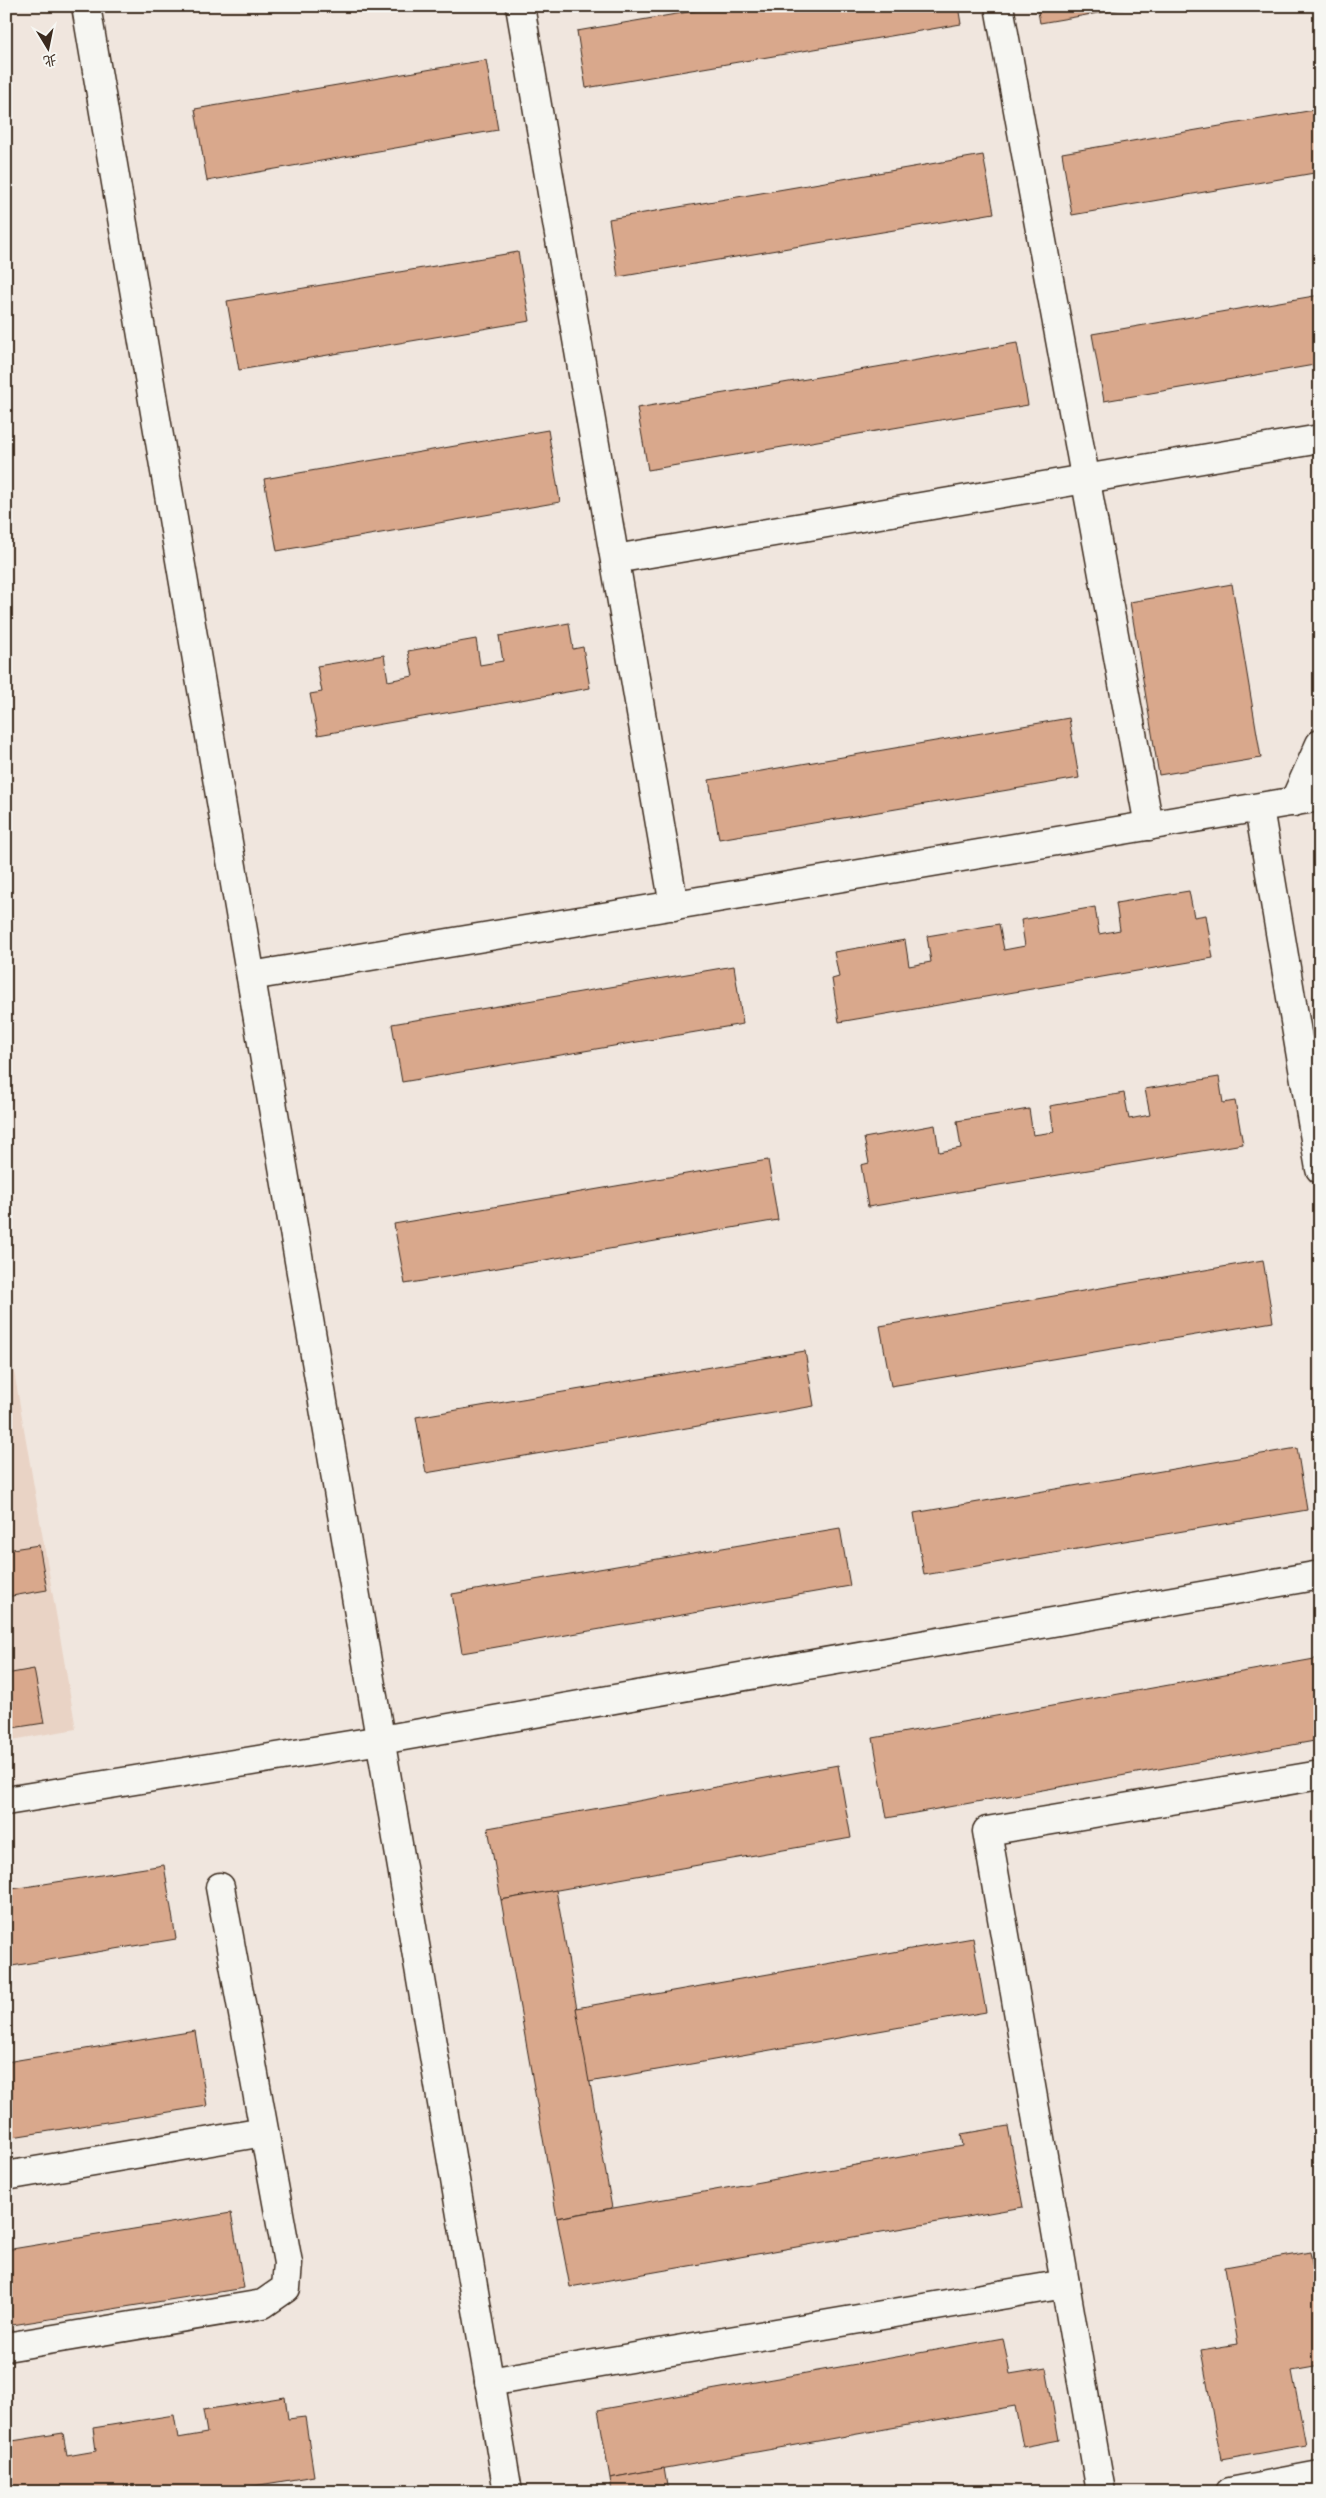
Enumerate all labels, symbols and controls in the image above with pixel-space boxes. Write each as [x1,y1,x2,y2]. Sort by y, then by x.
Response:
north arrow [22,22,72,72]
text: 北 [42,50,59,70]

